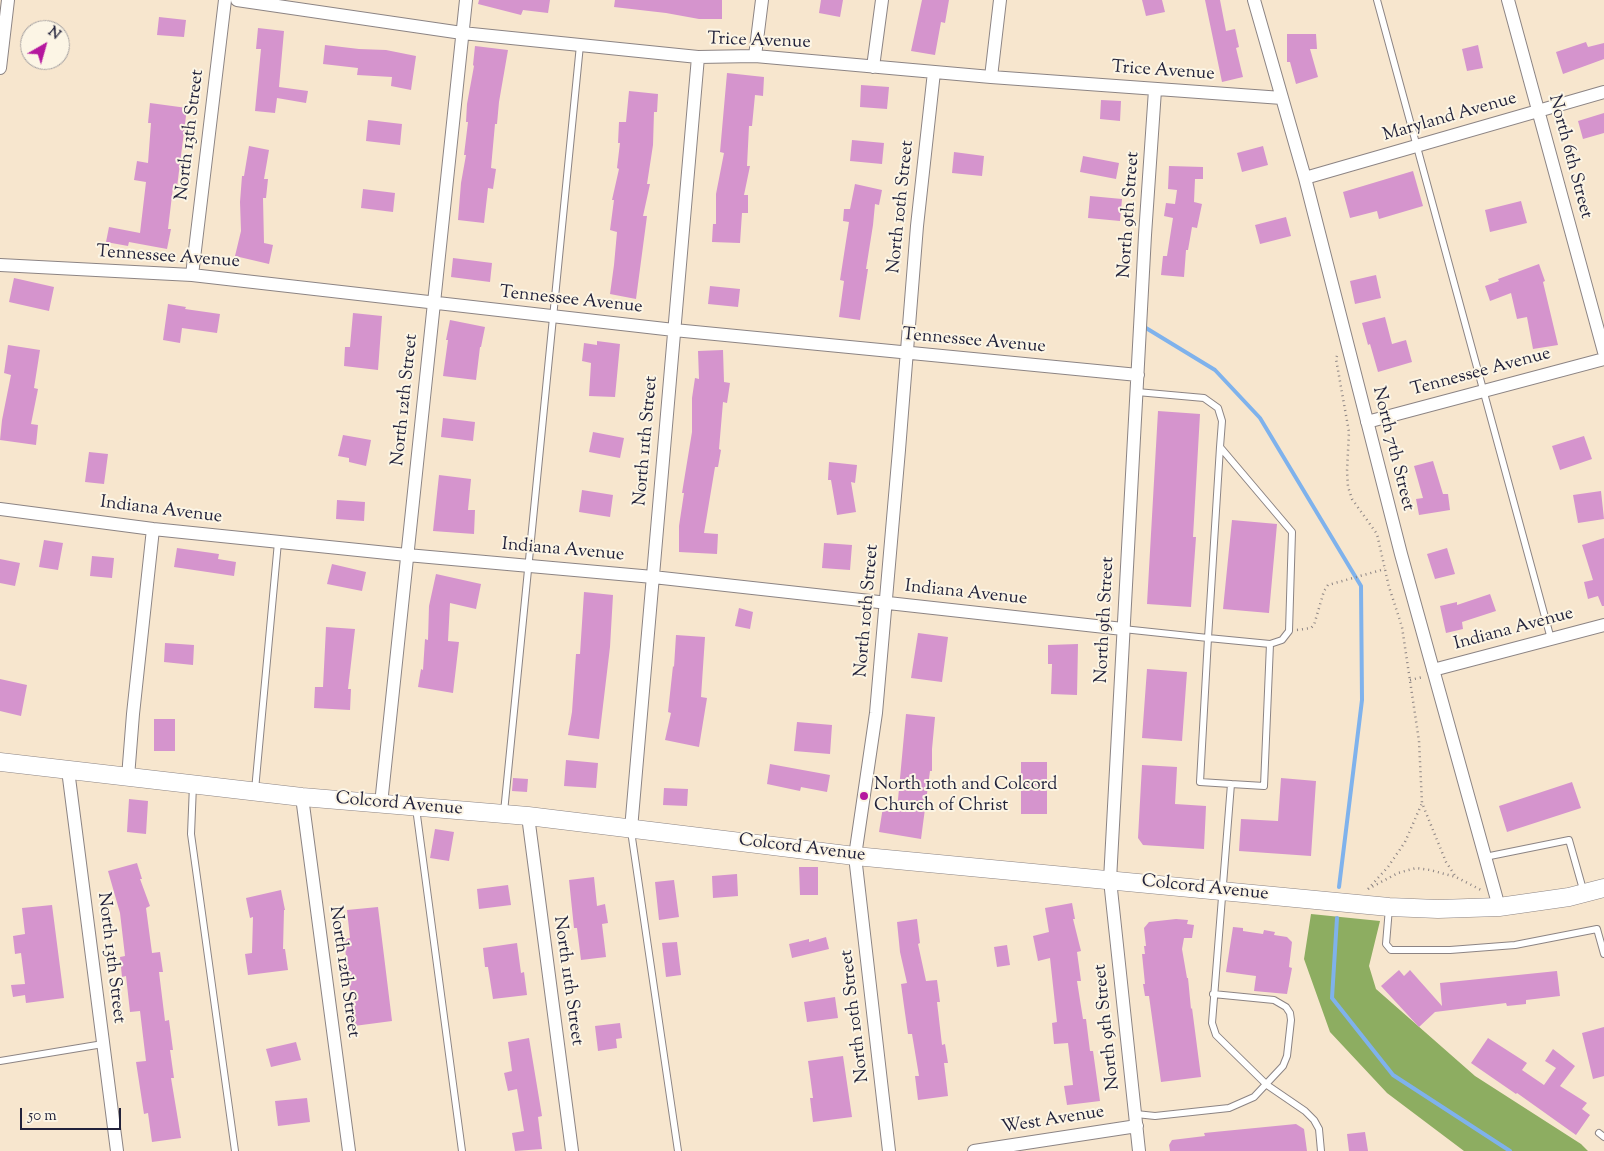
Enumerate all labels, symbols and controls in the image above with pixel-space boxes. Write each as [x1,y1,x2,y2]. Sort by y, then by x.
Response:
north arrow [20,20,70,70]
text: N [43,23,64,45]
street label: Trice Avenue [707,29,811,55]
street label: Trice Avenue [1111,58,1215,86]
street label: North 13th Street [172,68,210,202]
street label: Maryland Avenue [1381,89,1519,147]
street label: North 6th Street [1542,93,1596,221]
street label: North 10th Street [884,139,920,275]
street label: North 9th Street [1115,151,1145,279]
street label: Tennessee Avenue [96,242,240,274]
street label: Tennessee Avenue [498,283,644,319]
street label: Tennessee Avenue [901,325,1047,359]
street label: North 12th Street [388,333,424,467]
street label: Tennessee Avenue [1409,344,1553,402]
street label: North 11th Street [631,375,663,507]
street label: North 7th Street [1366,385,1418,513]
street label: Indiana Avenue [99,493,223,529]
street label: Indiana Avenue [501,535,625,567]
street label: North 10th Street [851,543,885,679]
street label: North 9th Street [1092,556,1120,684]
street label: Indiana Avenue [904,577,1028,611]
street label: Indiana Avenue [1452,604,1576,656]
place label: North 10th and Colcord Church of Christ [874,775,1057,818]
street label: Colcord Avenue [335,789,463,821]
marker: North 10th and Colcord Church of Christ [858,790,870,802]
street label: Colcord Avenue [737,831,867,867]
street label: Colcord Avenue [1140,872,1270,906]
street label: North 13th Street [91,891,129,1025]
street label: North 12th Street [323,905,363,1039]
street label: North 11th Street [547,915,587,1047]
street label: North 10th Street [837,948,875,1084]
street label: North 9th Street [1091,963,1125,1091]
scale bar [22,1098,124,1130]
street label: West Avenue [1000,1102,1106,1140]
text: 50 m [28,1106,57,1127]

